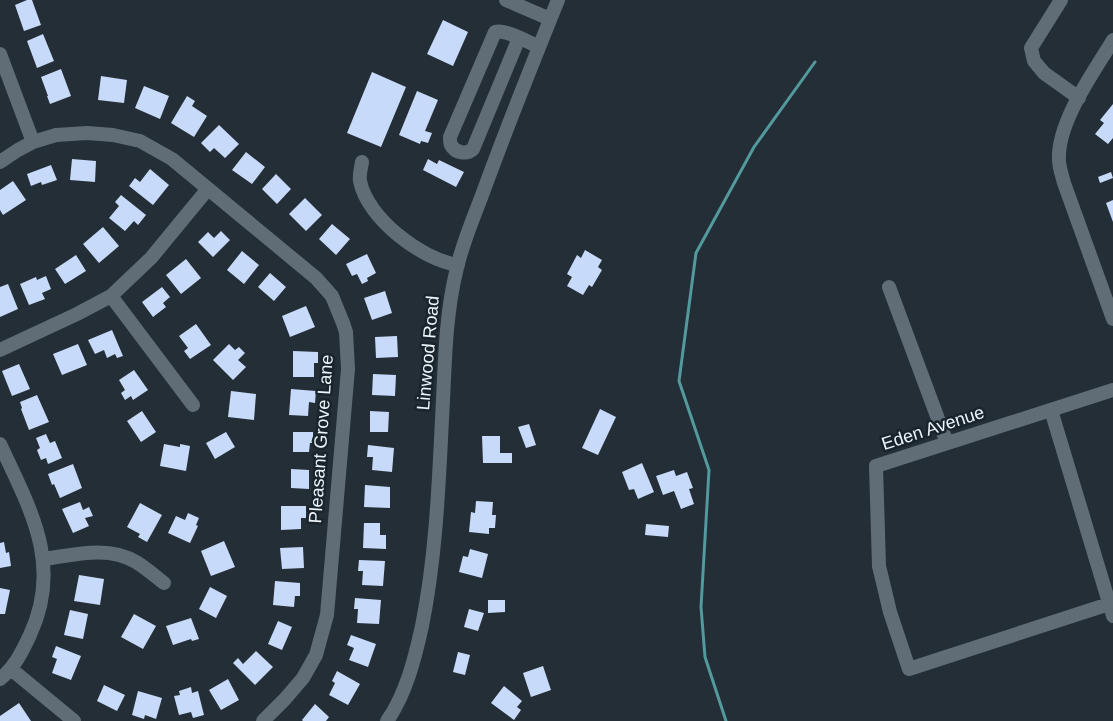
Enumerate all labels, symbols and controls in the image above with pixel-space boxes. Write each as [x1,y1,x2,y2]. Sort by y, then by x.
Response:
street label: Linwood Road [413,295,443,411]
street label: Pleasant Grove Lane [305,354,337,524]
street label: Eden Avenue [879,402,987,454]

